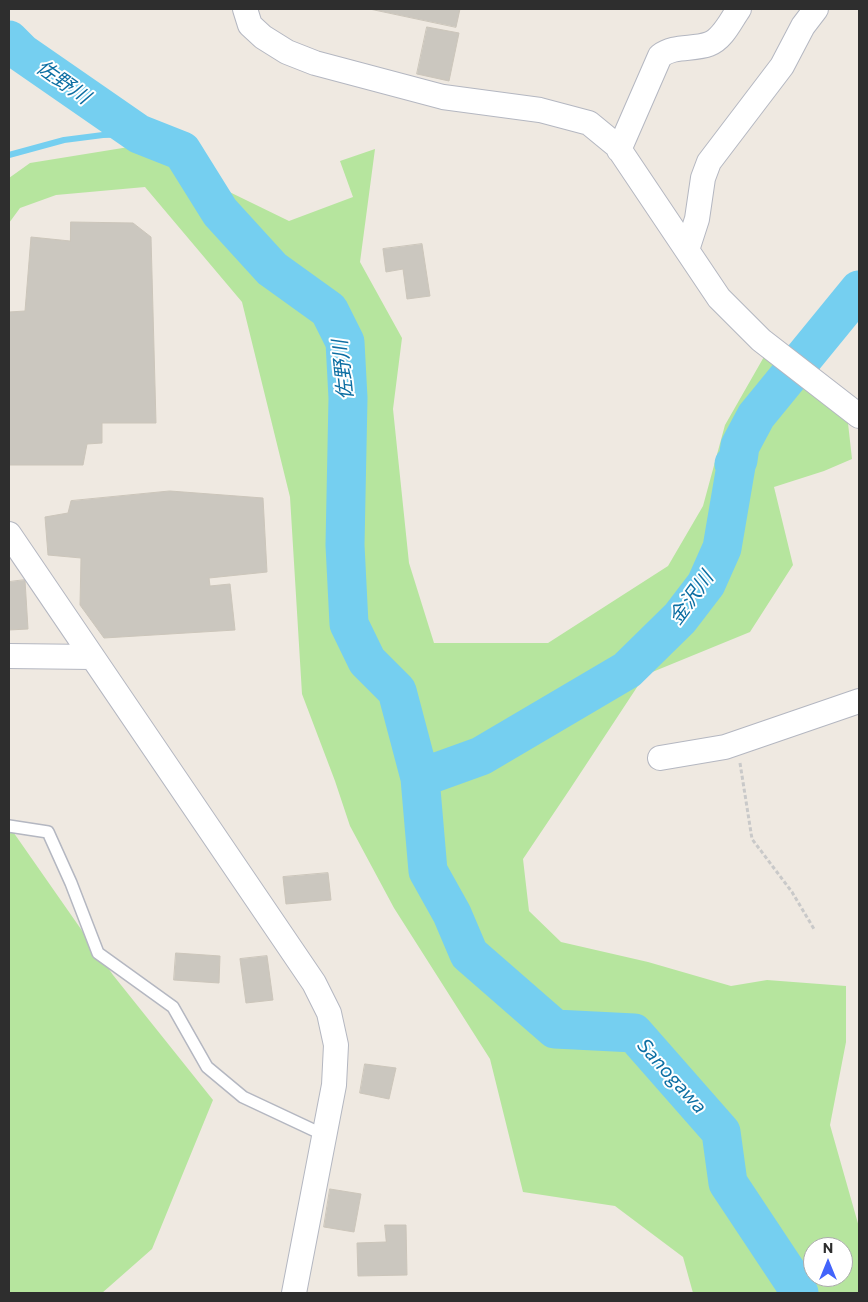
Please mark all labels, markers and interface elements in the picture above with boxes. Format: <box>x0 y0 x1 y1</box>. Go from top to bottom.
water label: 佐野川 <box>32 55 94 109</box>
water label: 佐野川 <box>328 339 358 401</box>
water label: 金沢川 <box>664 567 718 629</box>
water label: Sanogawa <box>632 1034 712 1118</box>
north arrow <box>803 1237 853 1287</box>
text: N <box>823 1239 833 1256</box>

